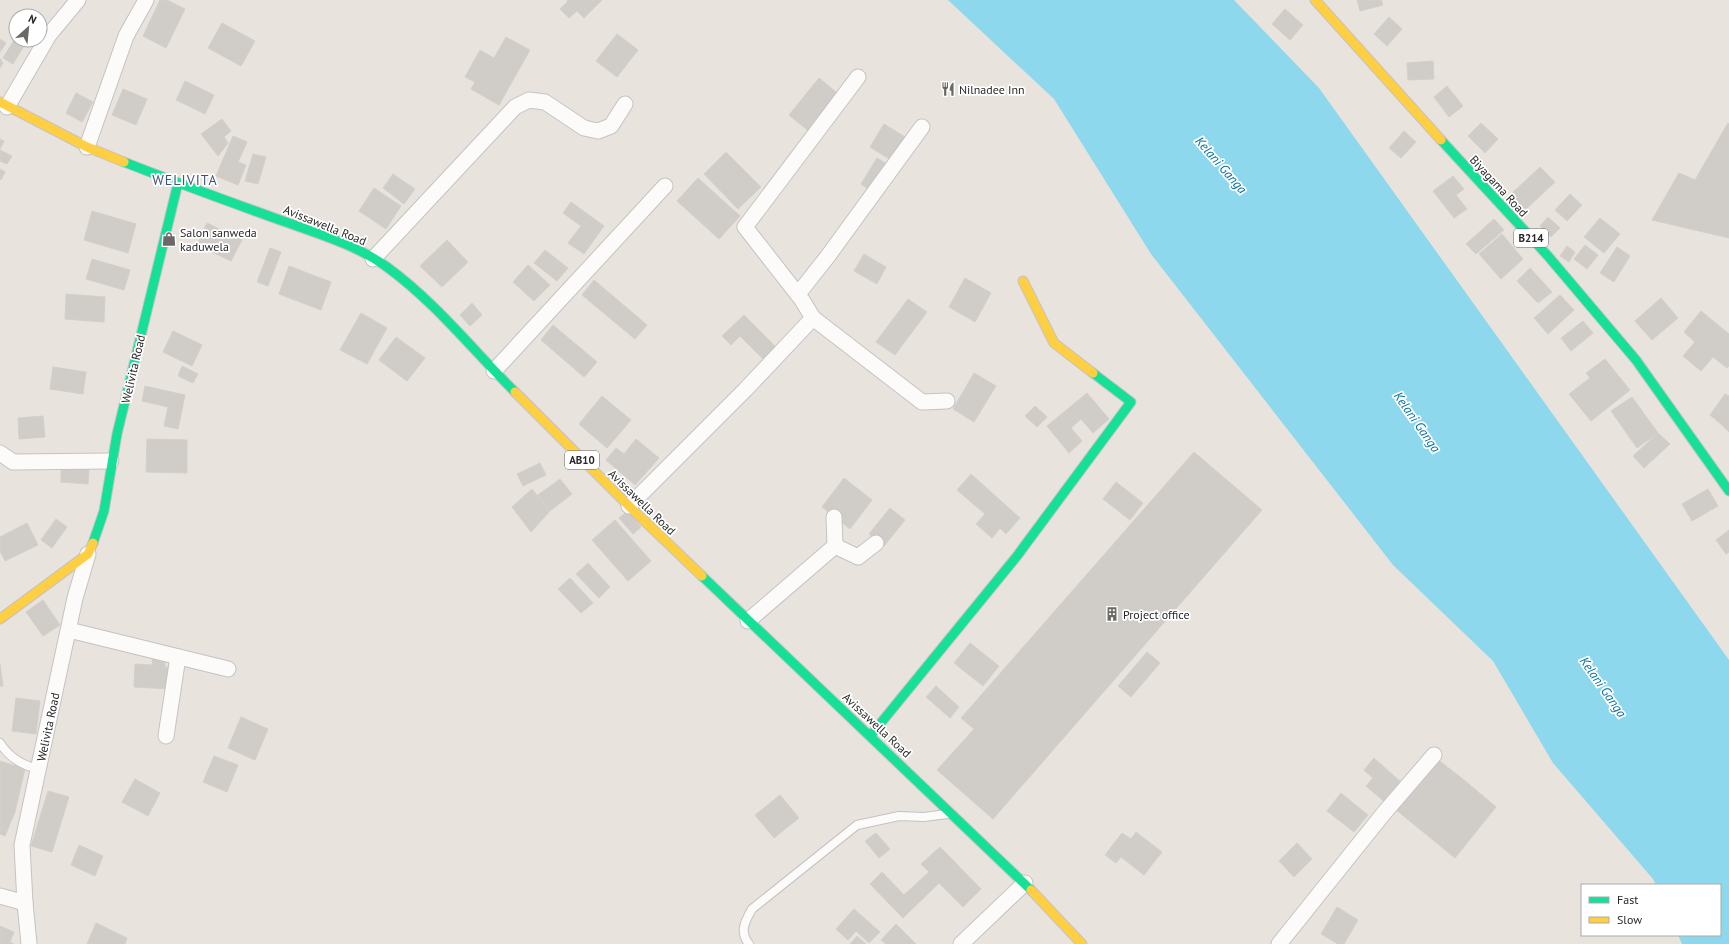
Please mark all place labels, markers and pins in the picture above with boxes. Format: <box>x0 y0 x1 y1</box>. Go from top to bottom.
restaurant icon: Nilnadee Inn <box>940 81 956 97</box>
place label: Nilnadee Inn <box>959 82 1025 97</box>
place label: Salon sanweda kaduwela <box>180 225 257 254</box>
shop icon: Salon sanweda kaduwela <box>161 231 177 247</box>
building icon: Project office <box>1104 606 1120 622</box>
place label: Project office <box>1123 607 1189 622</box>

